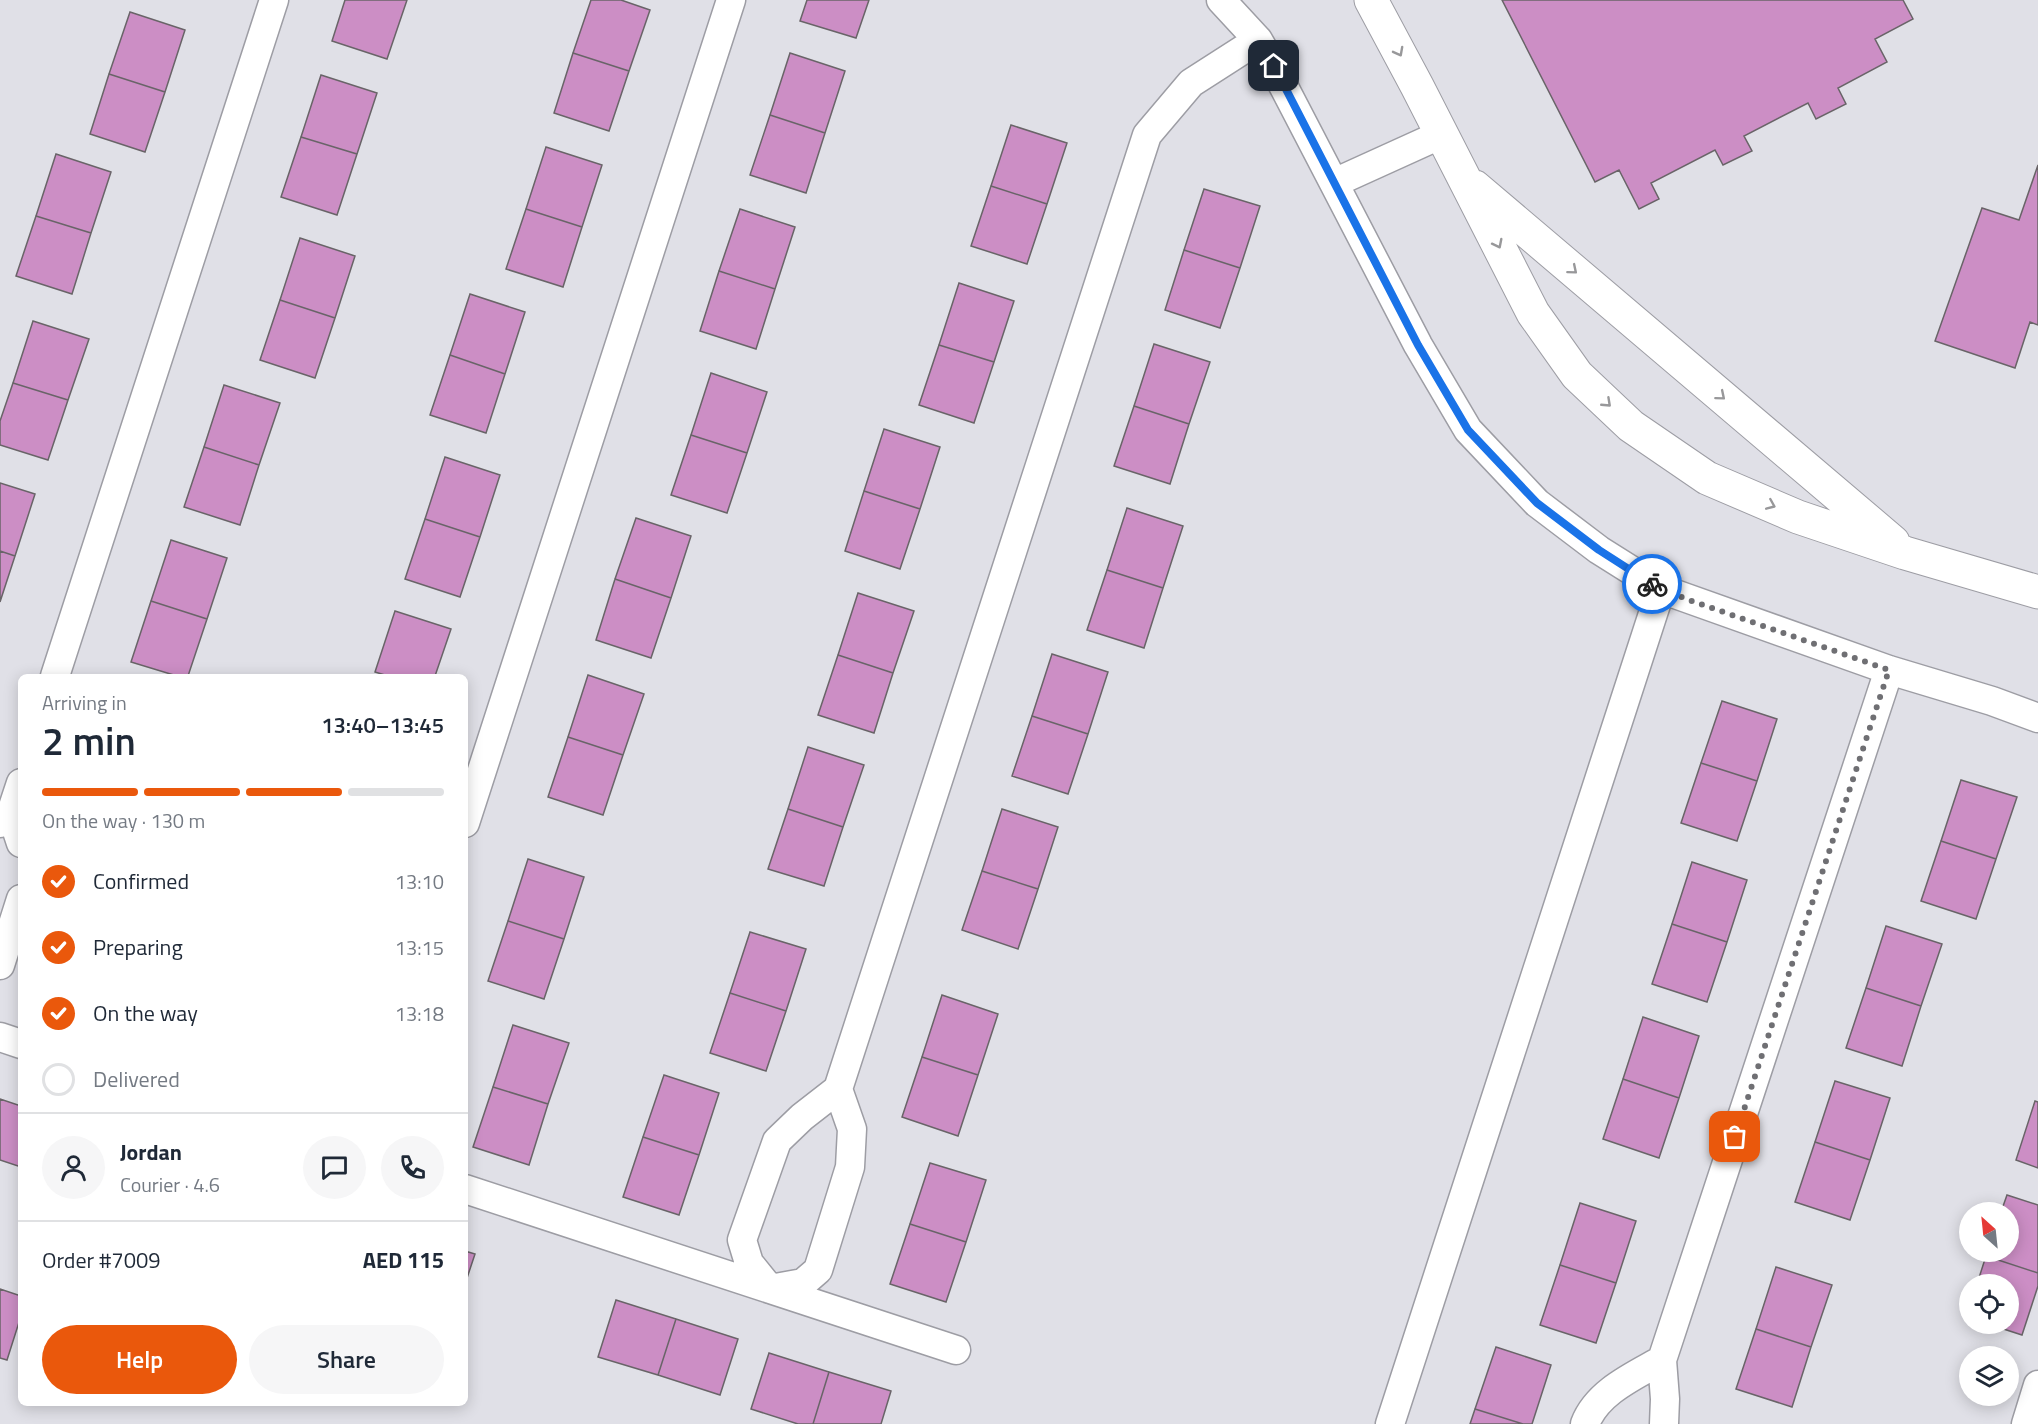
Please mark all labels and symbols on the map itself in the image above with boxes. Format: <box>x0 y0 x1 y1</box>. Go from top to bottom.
pin <box>1248 40 1299 91</box>
one-way arrow <box>1392 45 1403 56</box>
one-way arrow <box>1490 237 1502 248</box>
one-way arrow <box>1566 263 1577 274</box>
one-way arrow <box>1714 389 1725 400</box>
one-way arrow <box>1600 396 1611 407</box>
one-way arrow <box>1765 498 1776 510</box>
courier <box>1622 554 1682 614</box>
pin <box>1709 1111 1760 1162</box>
north arrow <box>1959 1202 2019 1262</box>

